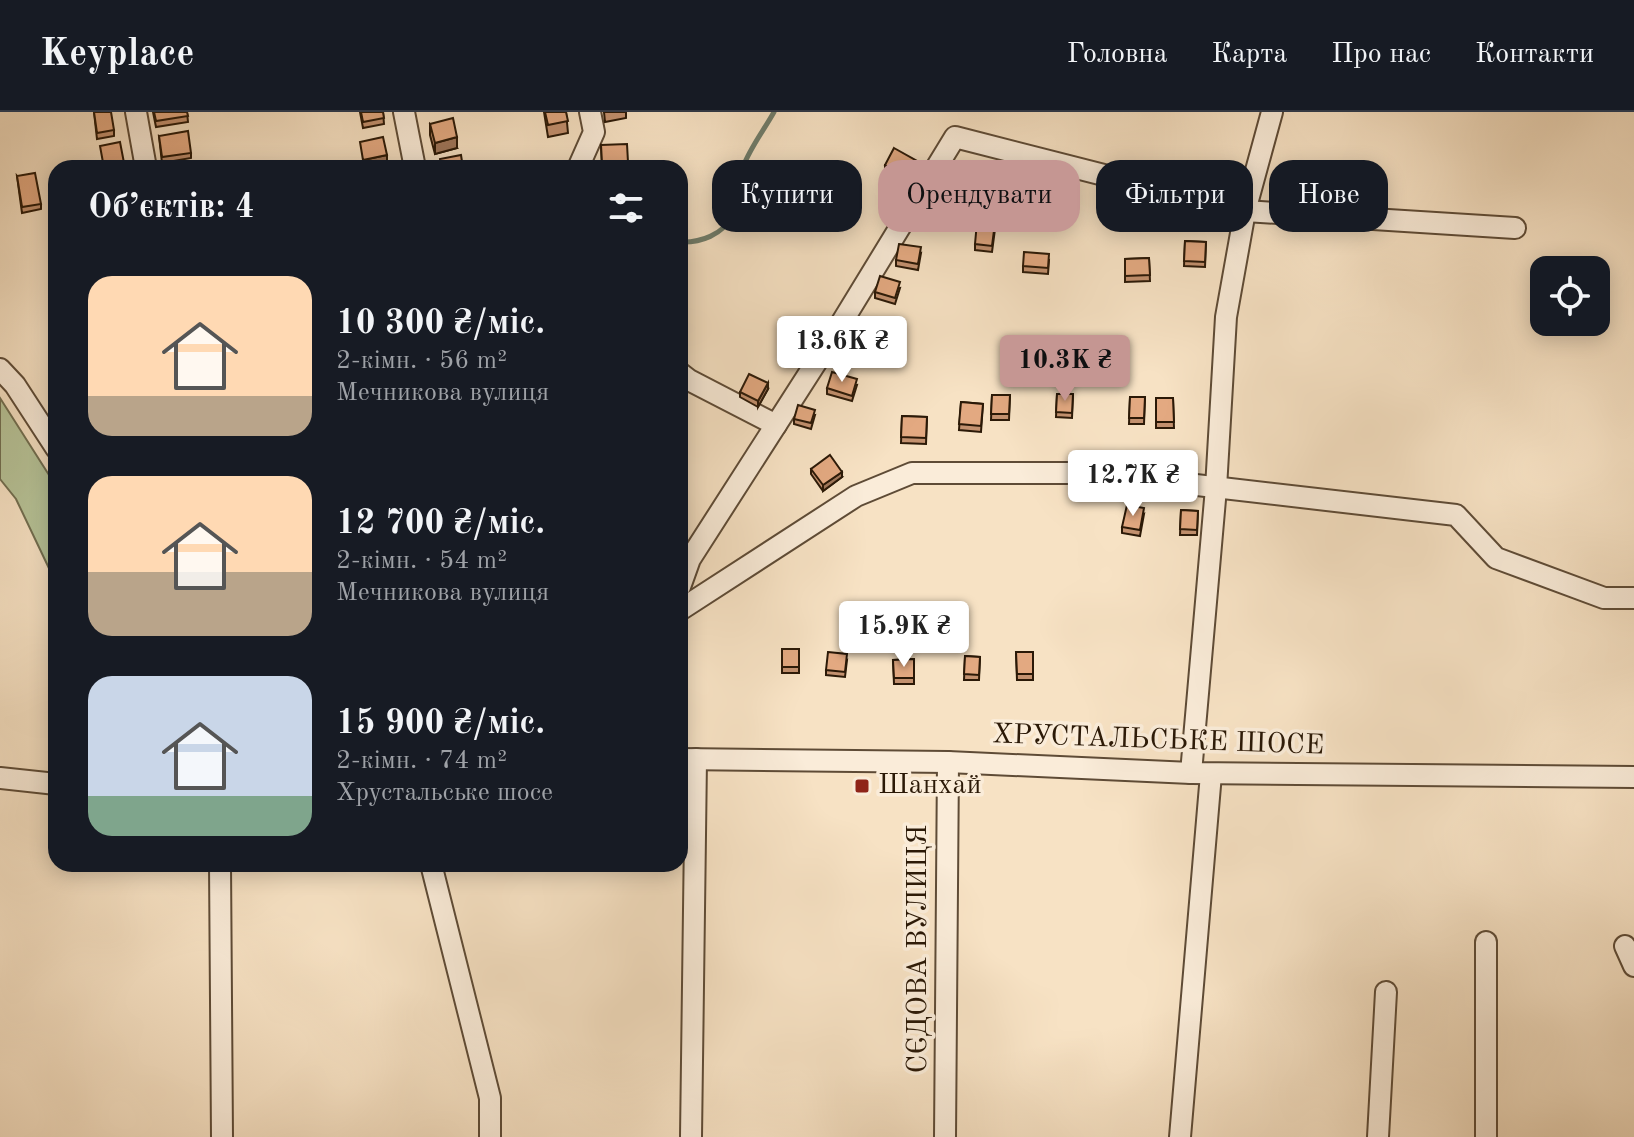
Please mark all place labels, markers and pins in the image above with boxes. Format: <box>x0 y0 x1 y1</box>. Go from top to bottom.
pin: 13.6K ₴ <box>768 316 916 384</box>
pin: 10.3K ₴ <box>991 335 1139 403</box>
pin: 12.7K ₴ <box>1059 450 1207 518</box>
pin: 15.9K ₴ <box>830 601 978 669</box>
place label: Шанхай <box>878 772 982 800</box>
marker: Шанхай <box>853 777 871 795</box>

